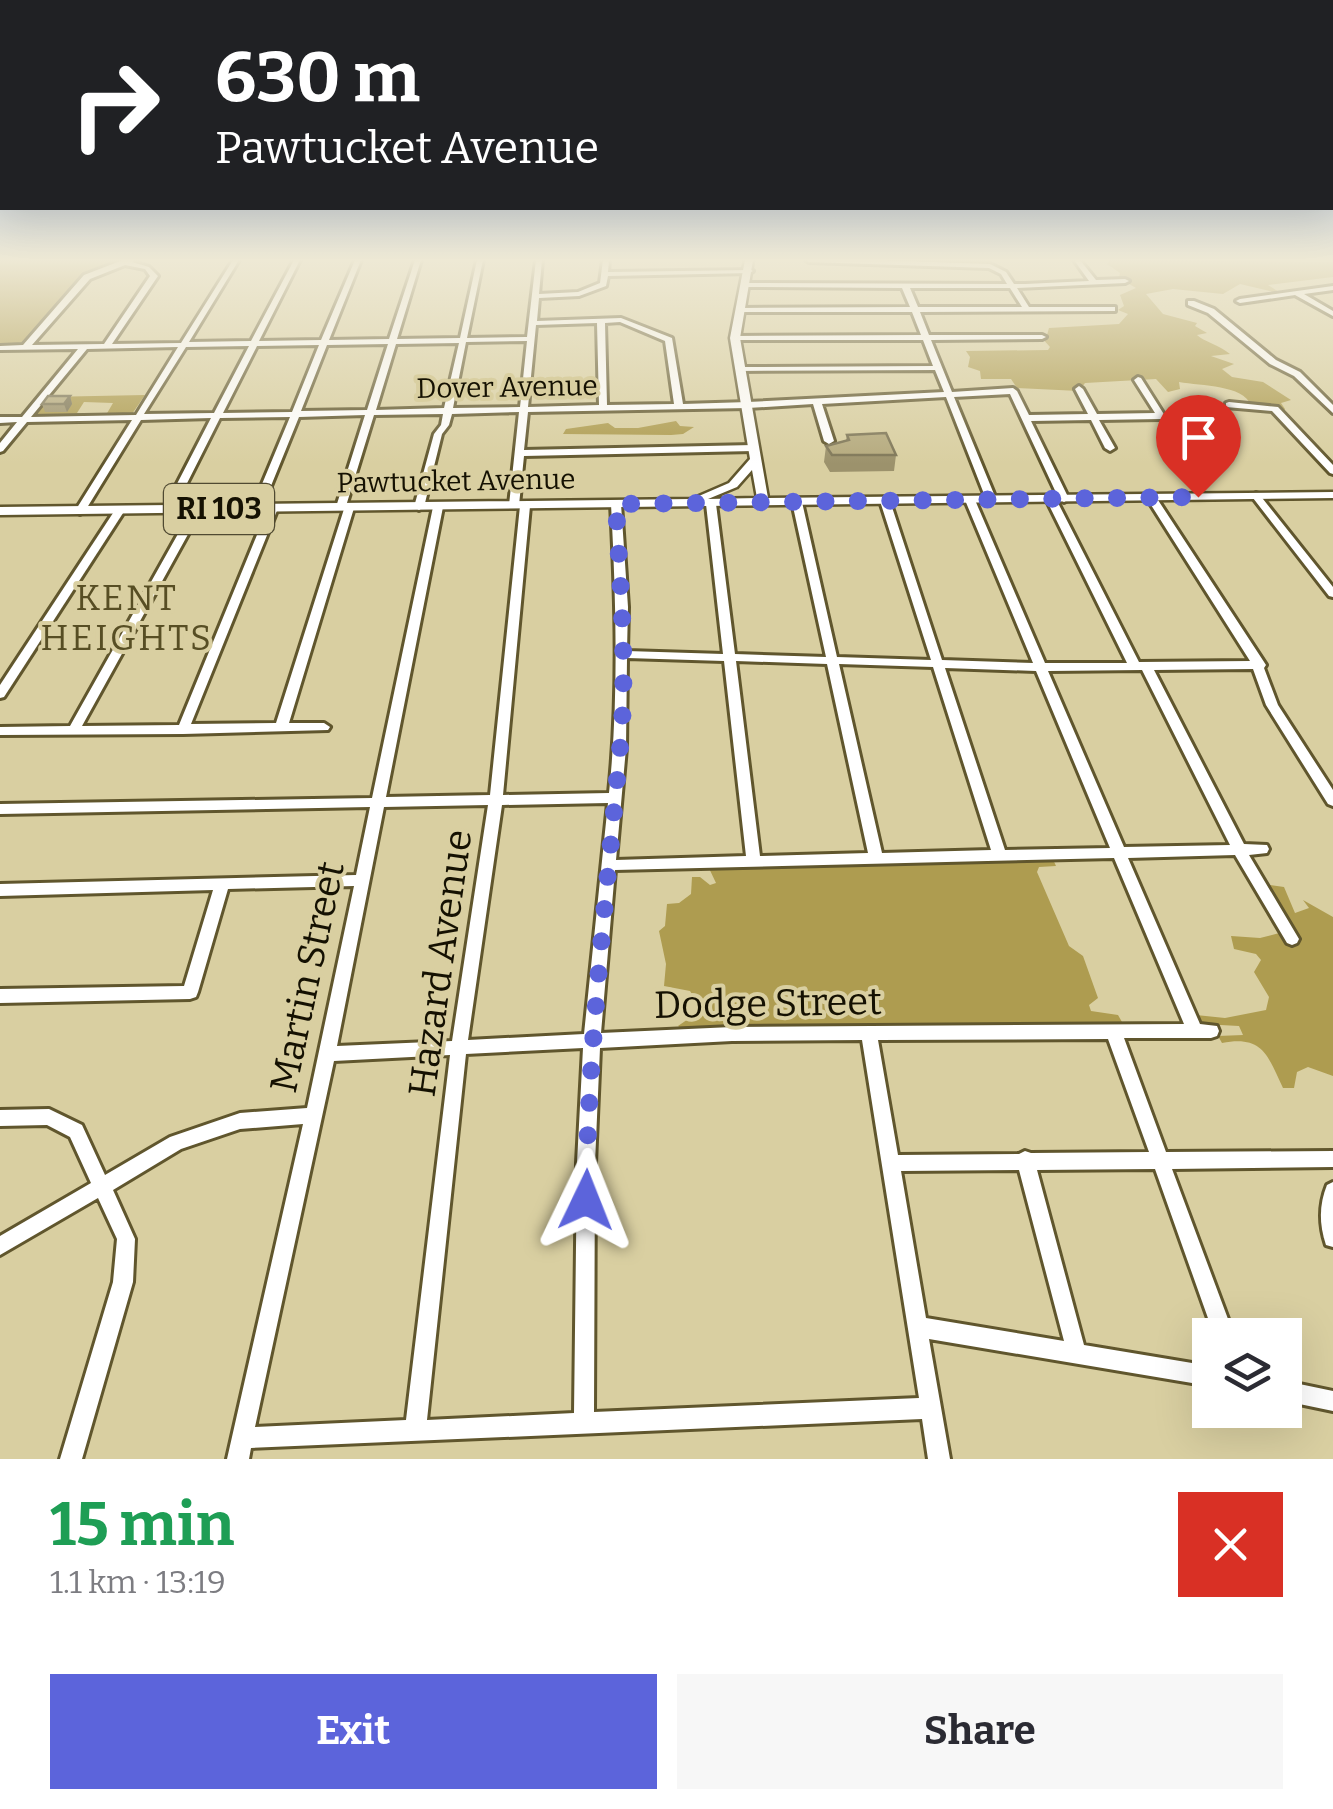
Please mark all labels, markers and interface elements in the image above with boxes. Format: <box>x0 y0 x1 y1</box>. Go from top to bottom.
text: 630 m <box>215 36 420 120</box>
icon: right <box>50 40 180 170</box>
text: Pawtucket Avenue <box>215 121 599 175</box>
street label: Dover Avenue <box>416 369 598 405</box>
pin <box>1156 395 1241 498</box>
icon: arrive <box>1171 410 1226 465</box>
street label: Pawtucket Avenue <box>336 462 576 500</box>
road number: RI 103 <box>164 484 274 534</box>
district label: KENT HEIGHTS <box>41 577 213 659</box>
street label: Hazard Avenue <box>398 827 482 1099</box>
street label: Martin Street <box>260 857 354 1097</box>
street label: Dodge Street <box>654 978 883 1028</box>
position arrow <box>534 1148 638 1252</box>
map controls <box>1192 1318 1302 1428</box>
button: layers <box>1192 1318 1302 1428</box>
text: 15 min <box>50 1489 235 1561</box>
button: close <box>1178 1492 1283 1597</box>
text: 1.1 km · 13:19 <box>50 1563 226 1601</box>
button: Exit <box>50 1674 657 1789</box>
button: Share <box>677 1674 1283 1789</box>

